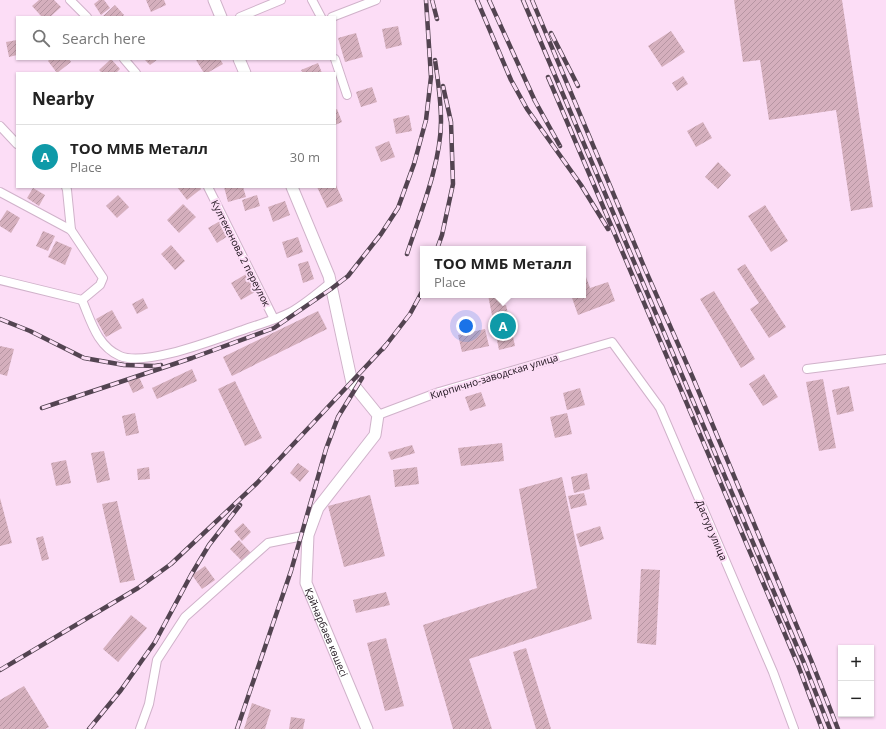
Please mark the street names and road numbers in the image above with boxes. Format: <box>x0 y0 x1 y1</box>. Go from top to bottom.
street label: Култекенова 2 переулок <box>208 197 274 309</box>
street label: Кирпично-заводская улица <box>428 350 560 402</box>
street label: Дастур улица <box>693 498 731 562</box>
street label: Қайнарбаев көшесі <box>302 586 351 679</box>

